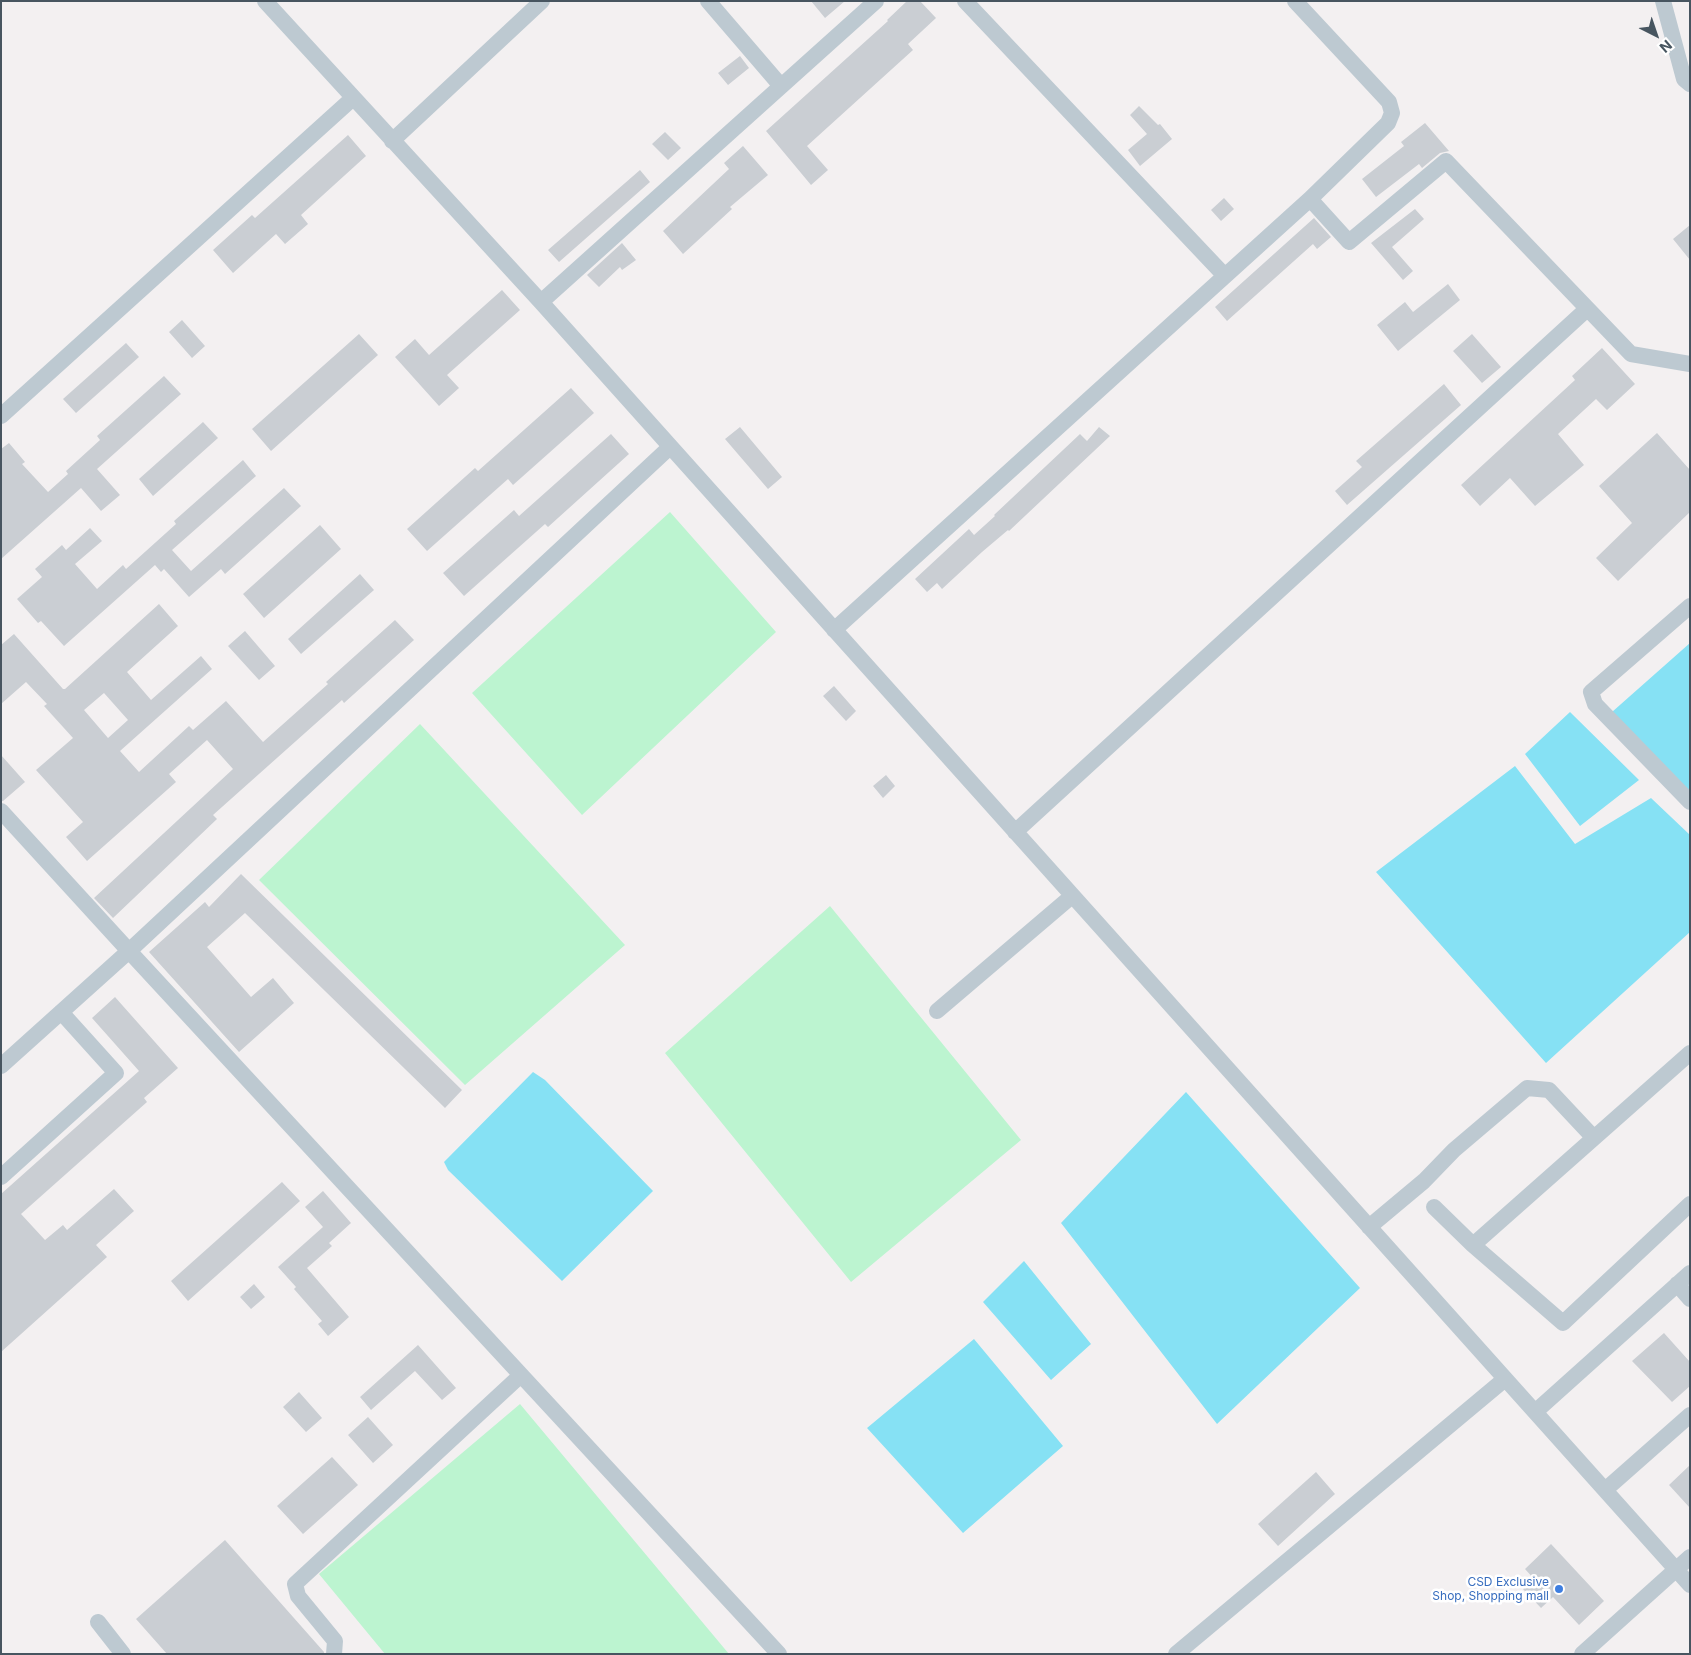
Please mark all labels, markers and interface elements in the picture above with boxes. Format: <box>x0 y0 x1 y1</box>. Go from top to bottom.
north arrow <box>1631 10 1681 60</box>
text: N <box>1657 37 1676 57</box>
place label: CSD Exclusive Shop, Shopping mall <box>1432 1575 1549 1603</box>
marker: CSD Exclusive Shop, Shopping mall <box>1553 1583 1565 1595</box>

